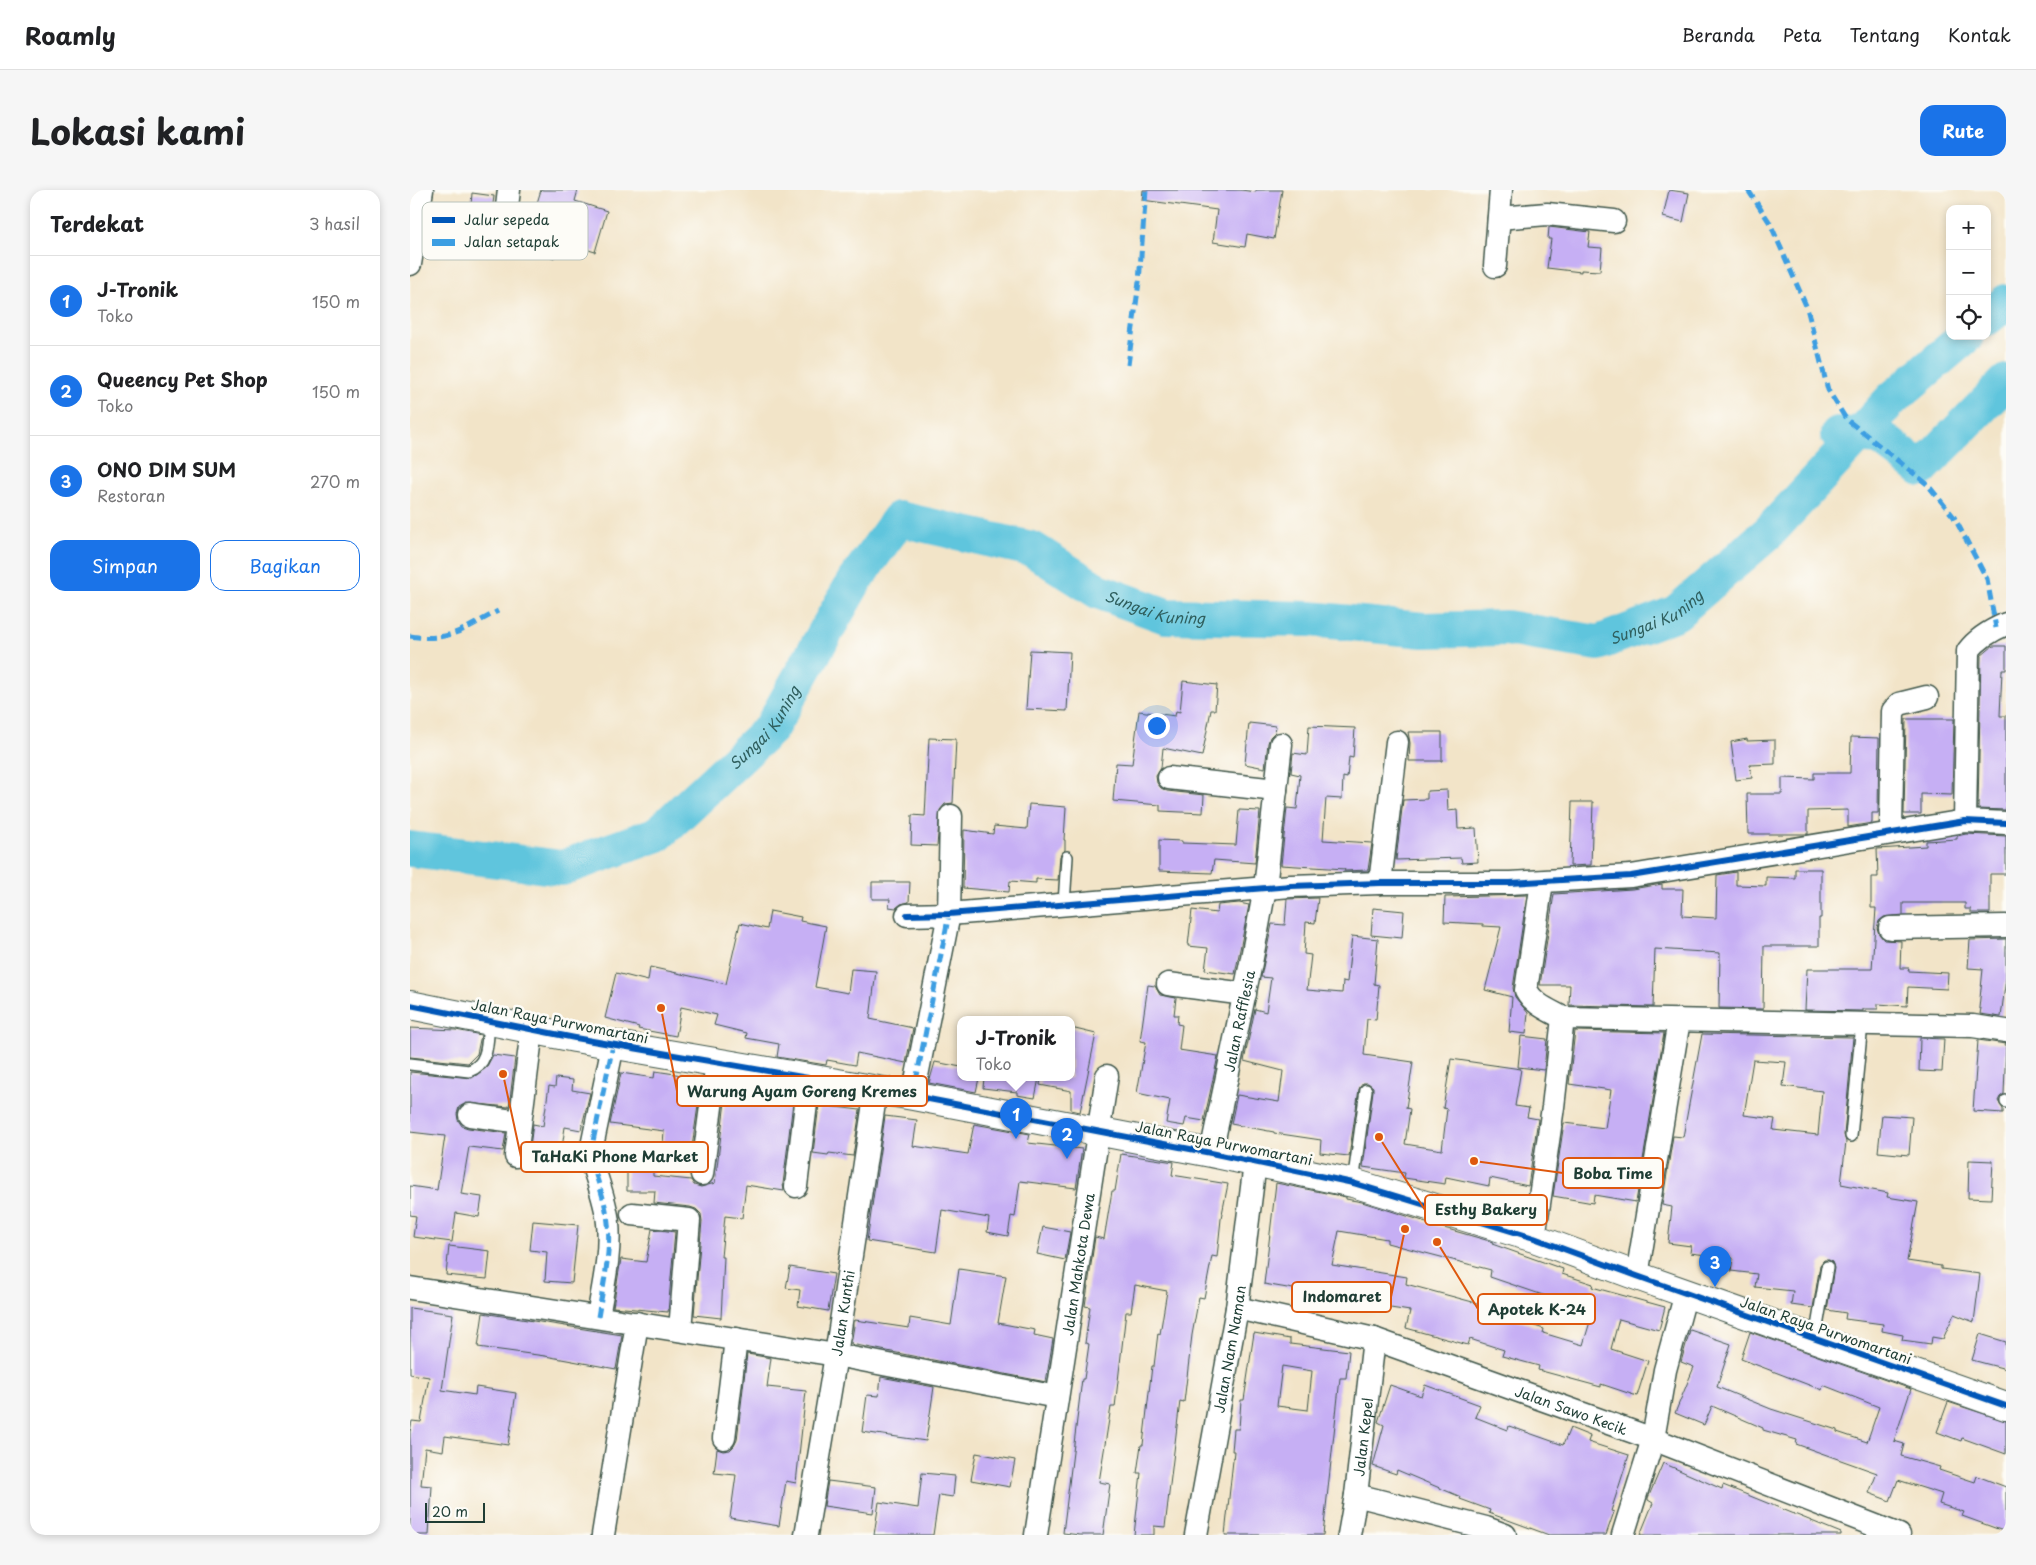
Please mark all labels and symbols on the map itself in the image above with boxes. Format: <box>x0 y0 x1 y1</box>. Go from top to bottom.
legend <box>422 202 588 260</box>
text: Jalur sepeda <box>464 209 550 230</box>
text: Jalan setapak <box>464 231 560 252</box>
water label: Sungai Kuning <box>1102 583 1206 628</box>
water label: Sungai Kuning <box>1606 583 1708 649</box>
water label: Sungai Kuning <box>723 680 805 774</box>
your location <box>1144 713 1170 739</box>
street label: Jalan Rafflesia <box>1218 968 1260 1074</box>
street label: Jalan Raya Purwomartani <box>470 994 650 1048</box>
callout: Warung Ayam Goreng Kremes <box>677 1076 927 1106</box>
text: Warung Ayam Goreng Kremes <box>687 1079 917 1102</box>
pin: 1 <box>1000 1098 1032 1139</box>
street label: Jalan Raya Purwomartani <box>1134 1116 1314 1170</box>
pin: 2 <box>1051 1118 1083 1159</box>
callout: TaHaKi Phone Market <box>521 1142 708 1172</box>
text: TaHaKi Phone Market <box>532 1144 698 1167</box>
callout: Boba Time <box>1563 1158 1663 1188</box>
text: Boba Time <box>1573 1161 1653 1184</box>
street label: Jalan Mahkota Dewa <box>1057 1191 1099 1337</box>
callout: Esthy Bakery <box>1425 1195 1547 1225</box>
text: Esthy Bakery <box>1435 1197 1537 1220</box>
pin: 3 <box>1699 1246 1731 1287</box>
street label: Jalan Kunthi <box>826 1268 859 1357</box>
callout: Indomaret <box>1292 1282 1391 1312</box>
street label: Jalan Nam Naman <box>1208 1284 1250 1415</box>
text: Indomaret <box>1302 1284 1382 1307</box>
street label: Jalan Raya Purwomartani <box>1737 1291 1915 1369</box>
callout: Apotek K-24 <box>1478 1294 1595 1324</box>
text: Apotek K-24 <box>1488 1297 1586 1320</box>
street label: Jalan Sawo Kecik <box>1512 1380 1631 1440</box>
street label: Jalan Kepel <box>1348 1397 1378 1477</box>
scale bar <box>425 1500 485 1523</box>

